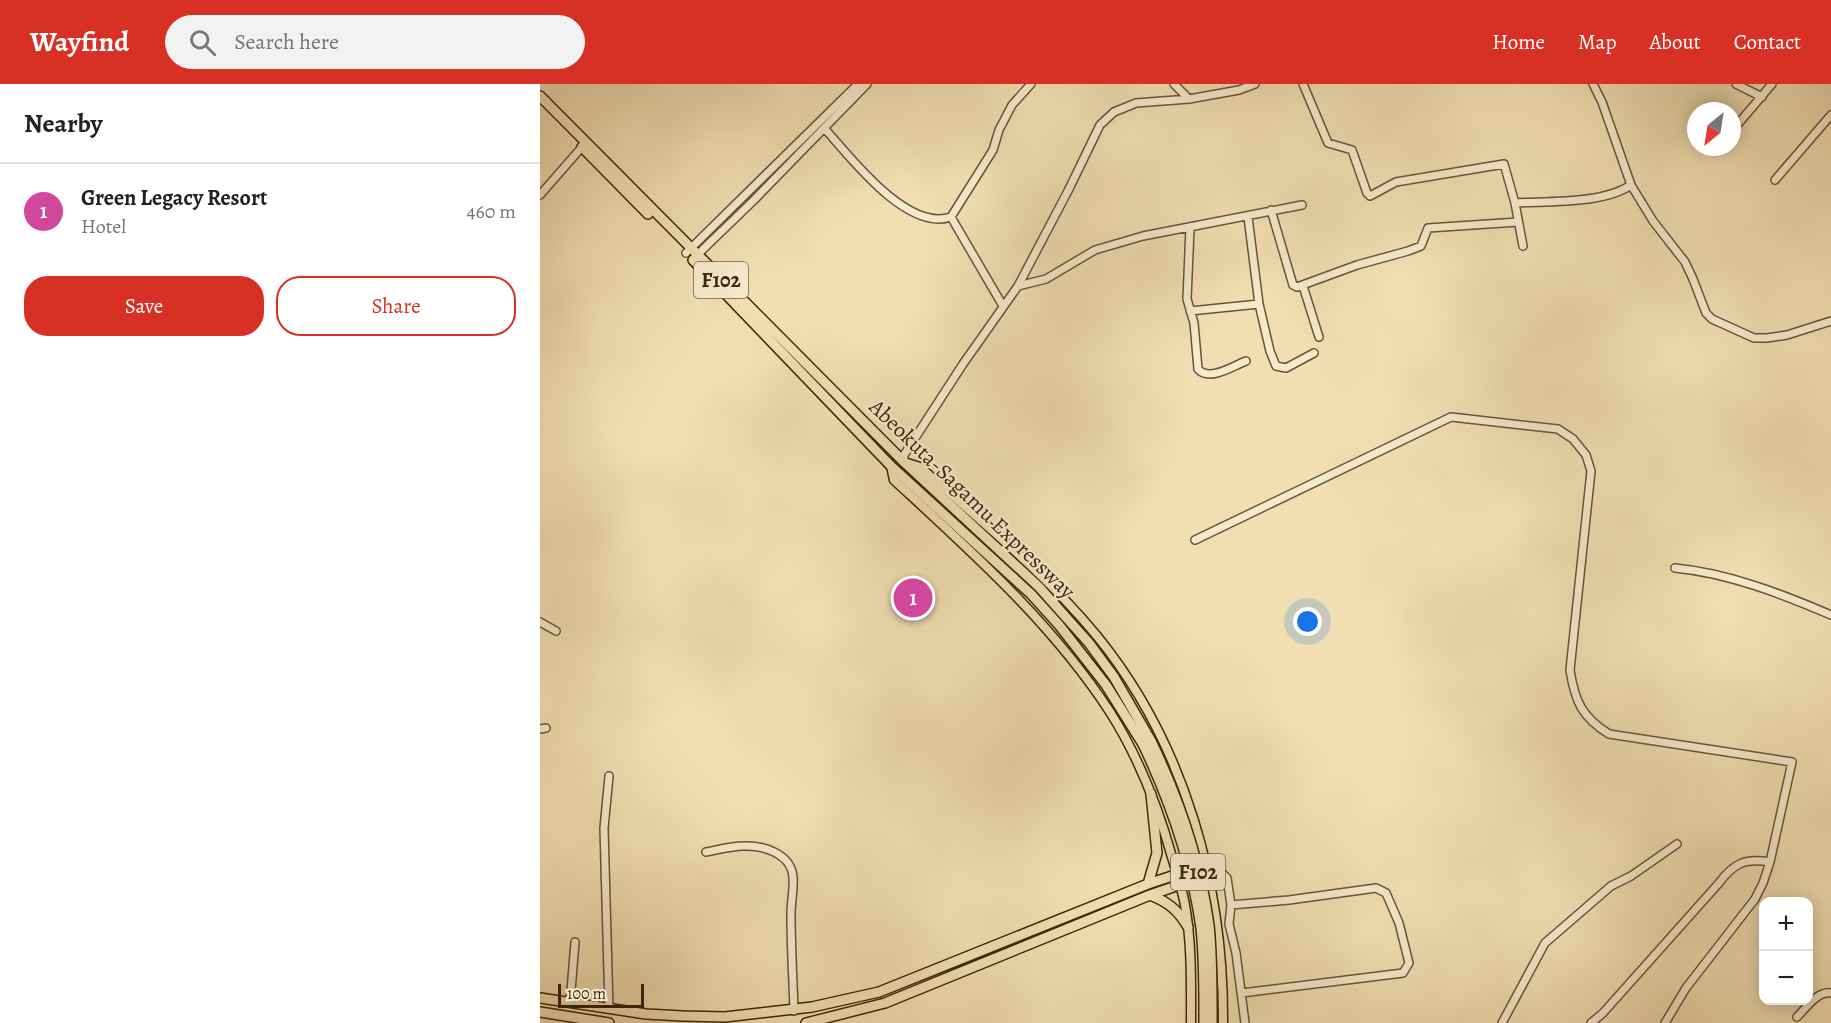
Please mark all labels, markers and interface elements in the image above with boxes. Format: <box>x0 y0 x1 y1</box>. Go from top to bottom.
search box <box>165 15 585 69</box>
text: Wayfind <box>30 23 129 61</box>
icon: search <box>186 26 219 59</box>
text: Search here <box>234 27 339 57</box>
text: Home <box>1492 28 1545 56</box>
text: Map <box>1578 28 1616 56</box>
text: About <box>1649 28 1701 56</box>
text: Contact <box>1734 28 1801 56</box>
north arrow <box>1687 102 1741 156</box>
text: Nearby <box>24 106 103 141</box>
text: Green Legacy Resort <box>81 183 267 213</box>
text: 1 <box>40 198 47 225</box>
text: 460 m <box>466 198 516 225</box>
text: Hotel <box>81 213 126 240</box>
road number: F102 <box>694 262 748 298</box>
button: Save <box>24 276 264 336</box>
button: Share <box>276 276 516 336</box>
street label: Abeokuta-Sagamu Expressway <box>862 392 1082 606</box>
pin: 1 <box>894 576 932 620</box>
your location <box>1293 607 1322 636</box>
road number: F102 <box>1171 854 1225 890</box>
map controls <box>1759 897 1813 1005</box>
button: + <box>1759 897 1813 951</box>
button: − <box>1759 951 1813 1005</box>
scale bar <box>558 981 644 1008</box>
text: 100 m <box>567 983 606 1005</box>

